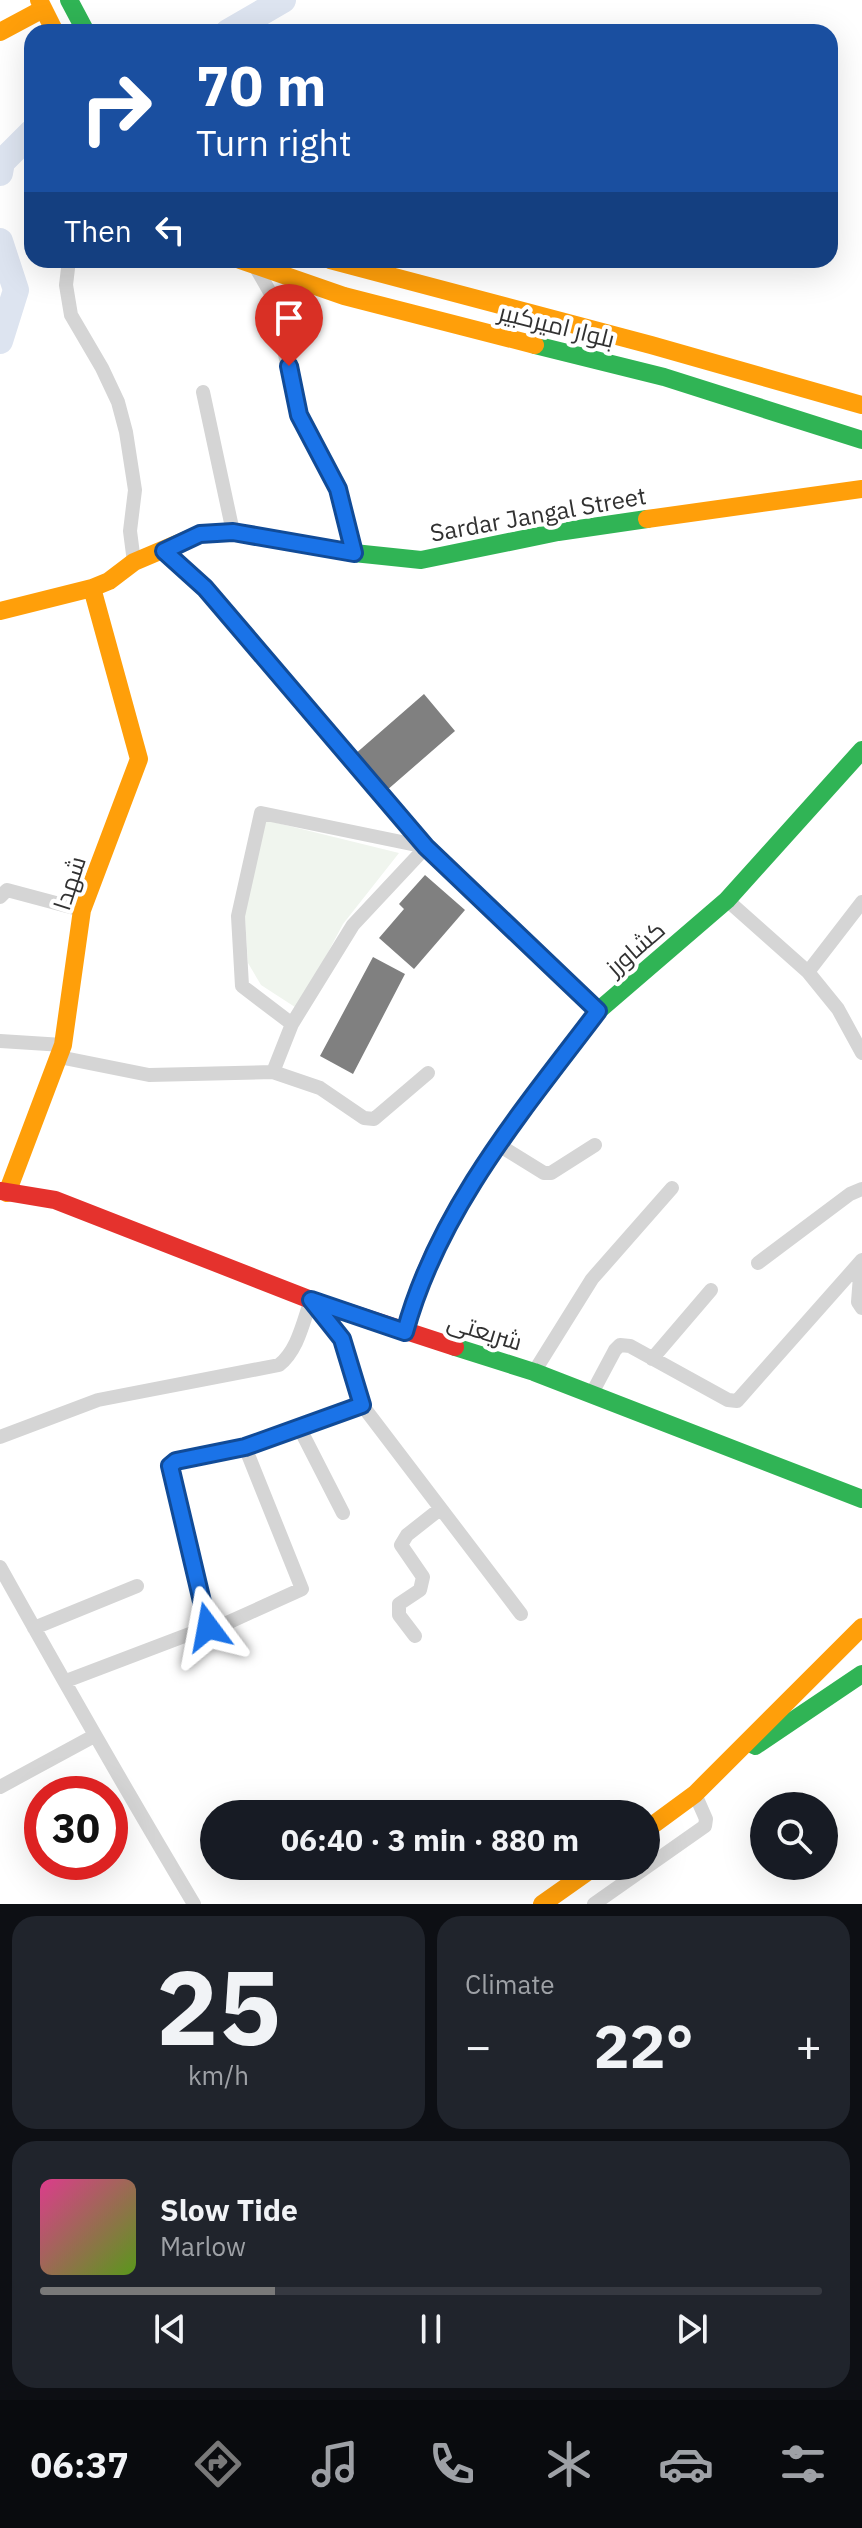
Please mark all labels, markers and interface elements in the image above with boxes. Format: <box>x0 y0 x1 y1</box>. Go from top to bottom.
text: 70 m <box>196 49 326 121</box>
icon: right <box>64 56 168 160</box>
text: Turn right <box>196 119 352 166</box>
icon: left <box>148 208 192 252</box>
text: Then <box>64 211 132 250</box>
pin <box>255 284 323 366</box>
street label: بلوار امیرکبیر <box>494 295 618 355</box>
icon: arrive <box>267 296 311 340</box>
street label: Sardar Jangal Street <box>428 479 648 549</box>
street label: شهدا <box>45 852 93 914</box>
street label: کشاورز <box>597 913 671 984</box>
street label: شریعتی <box>444 1305 526 1357</box>
position arrow <box>166 1585 250 1669</box>
speed limit sign: 30 <box>24 1776 128 1880</box>
map controls <box>750 1792 838 1880</box>
button: search <box>750 1792 838 1880</box>
text: 06:40 · 3 min · 880 m <box>281 1820 579 1859</box>
text: 25 <box>156 1938 281 2074</box>
text: Climate <box>465 1967 555 2001</box>
text: 22° <box>593 2006 694 2085</box>
text: − <box>465 2017 491 2074</box>
text: + <box>796 2017 822 2074</box>
text: km/h <box>188 2058 249 2092</box>
text: Slow Tide <box>160 2190 298 2229</box>
text: Marlow <box>160 2229 246 2263</box>
icon: previous <box>148 2307 192 2351</box>
icon: pause <box>409 2307 453 2351</box>
icon: next <box>670 2307 714 2351</box>
icon: directions <box>190 2436 246 2492</box>
icon: music <box>307 2436 363 2492</box>
icon: phone <box>424 2436 480 2492</box>
icon: climate <box>541 2436 597 2492</box>
icon: car <box>658 2436 714 2492</box>
icon: filters <box>775 2436 831 2492</box>
text: 06:37 <box>31 2441 129 2488</box>

